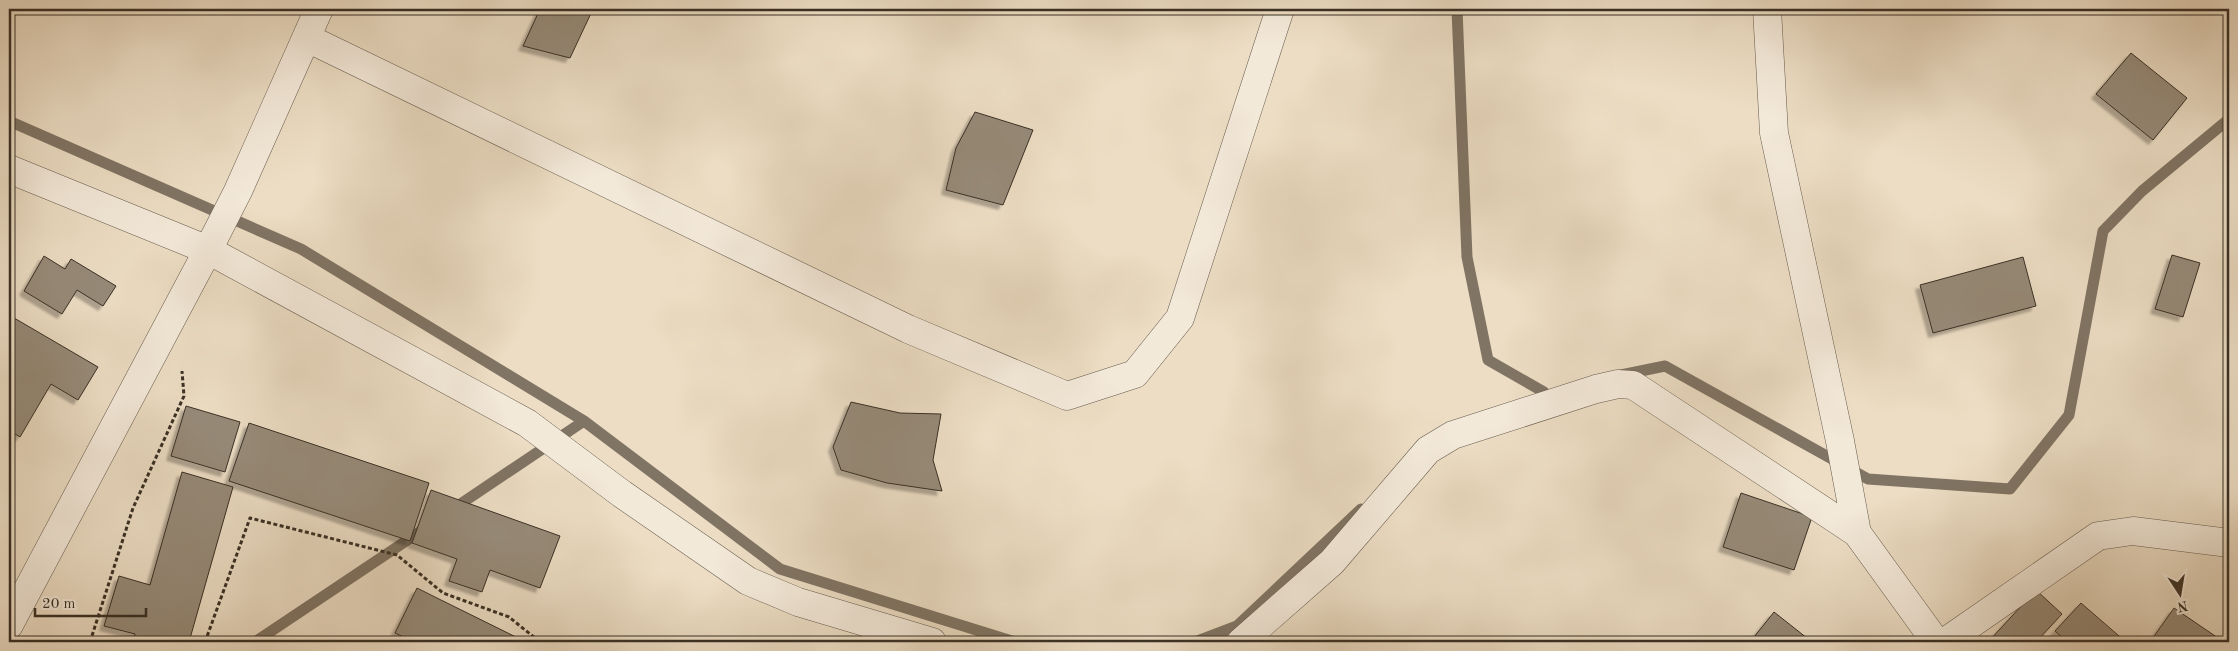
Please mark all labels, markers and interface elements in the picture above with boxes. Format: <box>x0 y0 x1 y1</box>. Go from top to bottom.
north arrow <box>2156 568 2206 618</box>
scale bar <box>35 586 146 618</box>
text: 20 m <box>42 597 76 612</box>
text: N <box>2176 598 2189 614</box>

